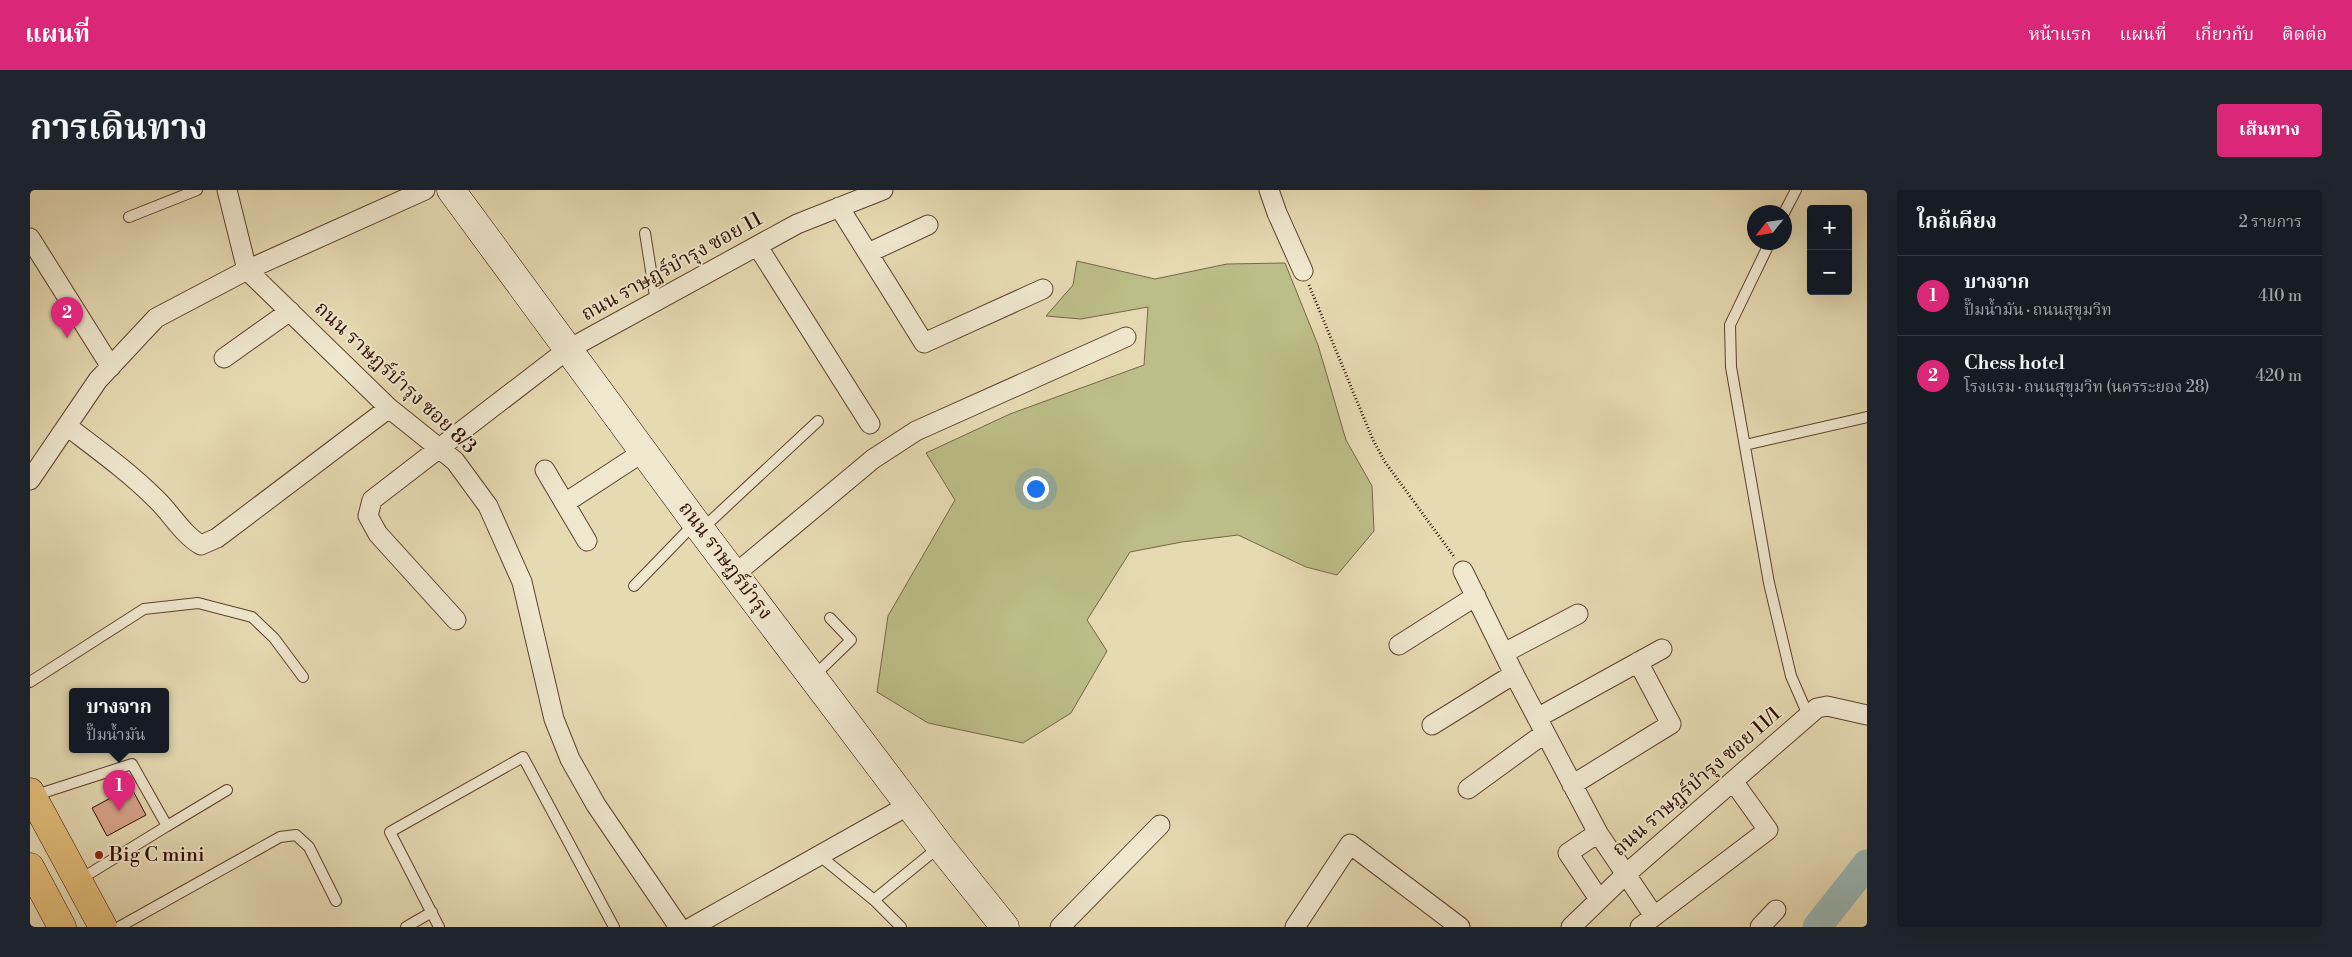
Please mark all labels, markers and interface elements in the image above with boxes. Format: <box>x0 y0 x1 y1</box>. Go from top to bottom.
text: แผนที่ <box>25 20 90 50</box>
text: หน้าแรก <box>2028 23 2091 46</box>
text: แผนที่ <box>2119 23 2167 46</box>
text: เกี่ยวกับ <box>2195 23 2254 46</box>
text: ติดต่อ <box>2282 23 2327 46</box>
button: เส้นทาง <box>2217 104 2322 157</box>
text: การเดินทาง <box>30 107 208 150</box>
north arrow <box>1747 205 1792 250</box>
map controls <box>1807 205 1852 295</box>
button: + <box>1807 205 1852 250</box>
street label: ถนน ราษฎร์บำรุง ซอย 11 <box>577 207 767 327</box>
text: ใกล้เคียง <box>1917 209 1997 235</box>
text: 2 รายการ <box>2239 212 2302 232</box>
button: − <box>1807 250 1852 295</box>
text: บางจาก <box>1964 270 2030 294</box>
text: 1 <box>1929 286 1937 306</box>
text: 410 m <box>2258 286 2302 306</box>
street label: ถนน ราษฎร์บำรุง ซอย 8/3 <box>309 296 481 460</box>
pin: 2 <box>51 297 83 338</box>
text: ปั๊มน้ำมัน · ถนนสุขุมวิท <box>1964 300 2112 320</box>
text: Chess hotel <box>1964 351 2065 375</box>
text: 2 <box>1928 366 1938 386</box>
text: 420 m <box>2255 366 2302 386</box>
text: โรงแรม · ถนนสุขุมวิท (นครระยอง 28) <box>1964 377 2210 397</box>
your location <box>1023 476 1049 502</box>
street label: ถนน ราษฎร์บำรุง <box>672 497 778 625</box>
popup <box>69 688 169 753</box>
text: บางจาก <box>86 695 152 719</box>
street label: ถนน ราษฎร์บำรุง ซอย 11/1 <box>1607 702 1787 862</box>
text: ปั๊มน้ำมัน <box>86 725 146 745</box>
pin: 1 <box>103 770 135 811</box>
place label: Big C mini <box>108 843 205 868</box>
marker: Big C mini <box>93 849 105 861</box>

